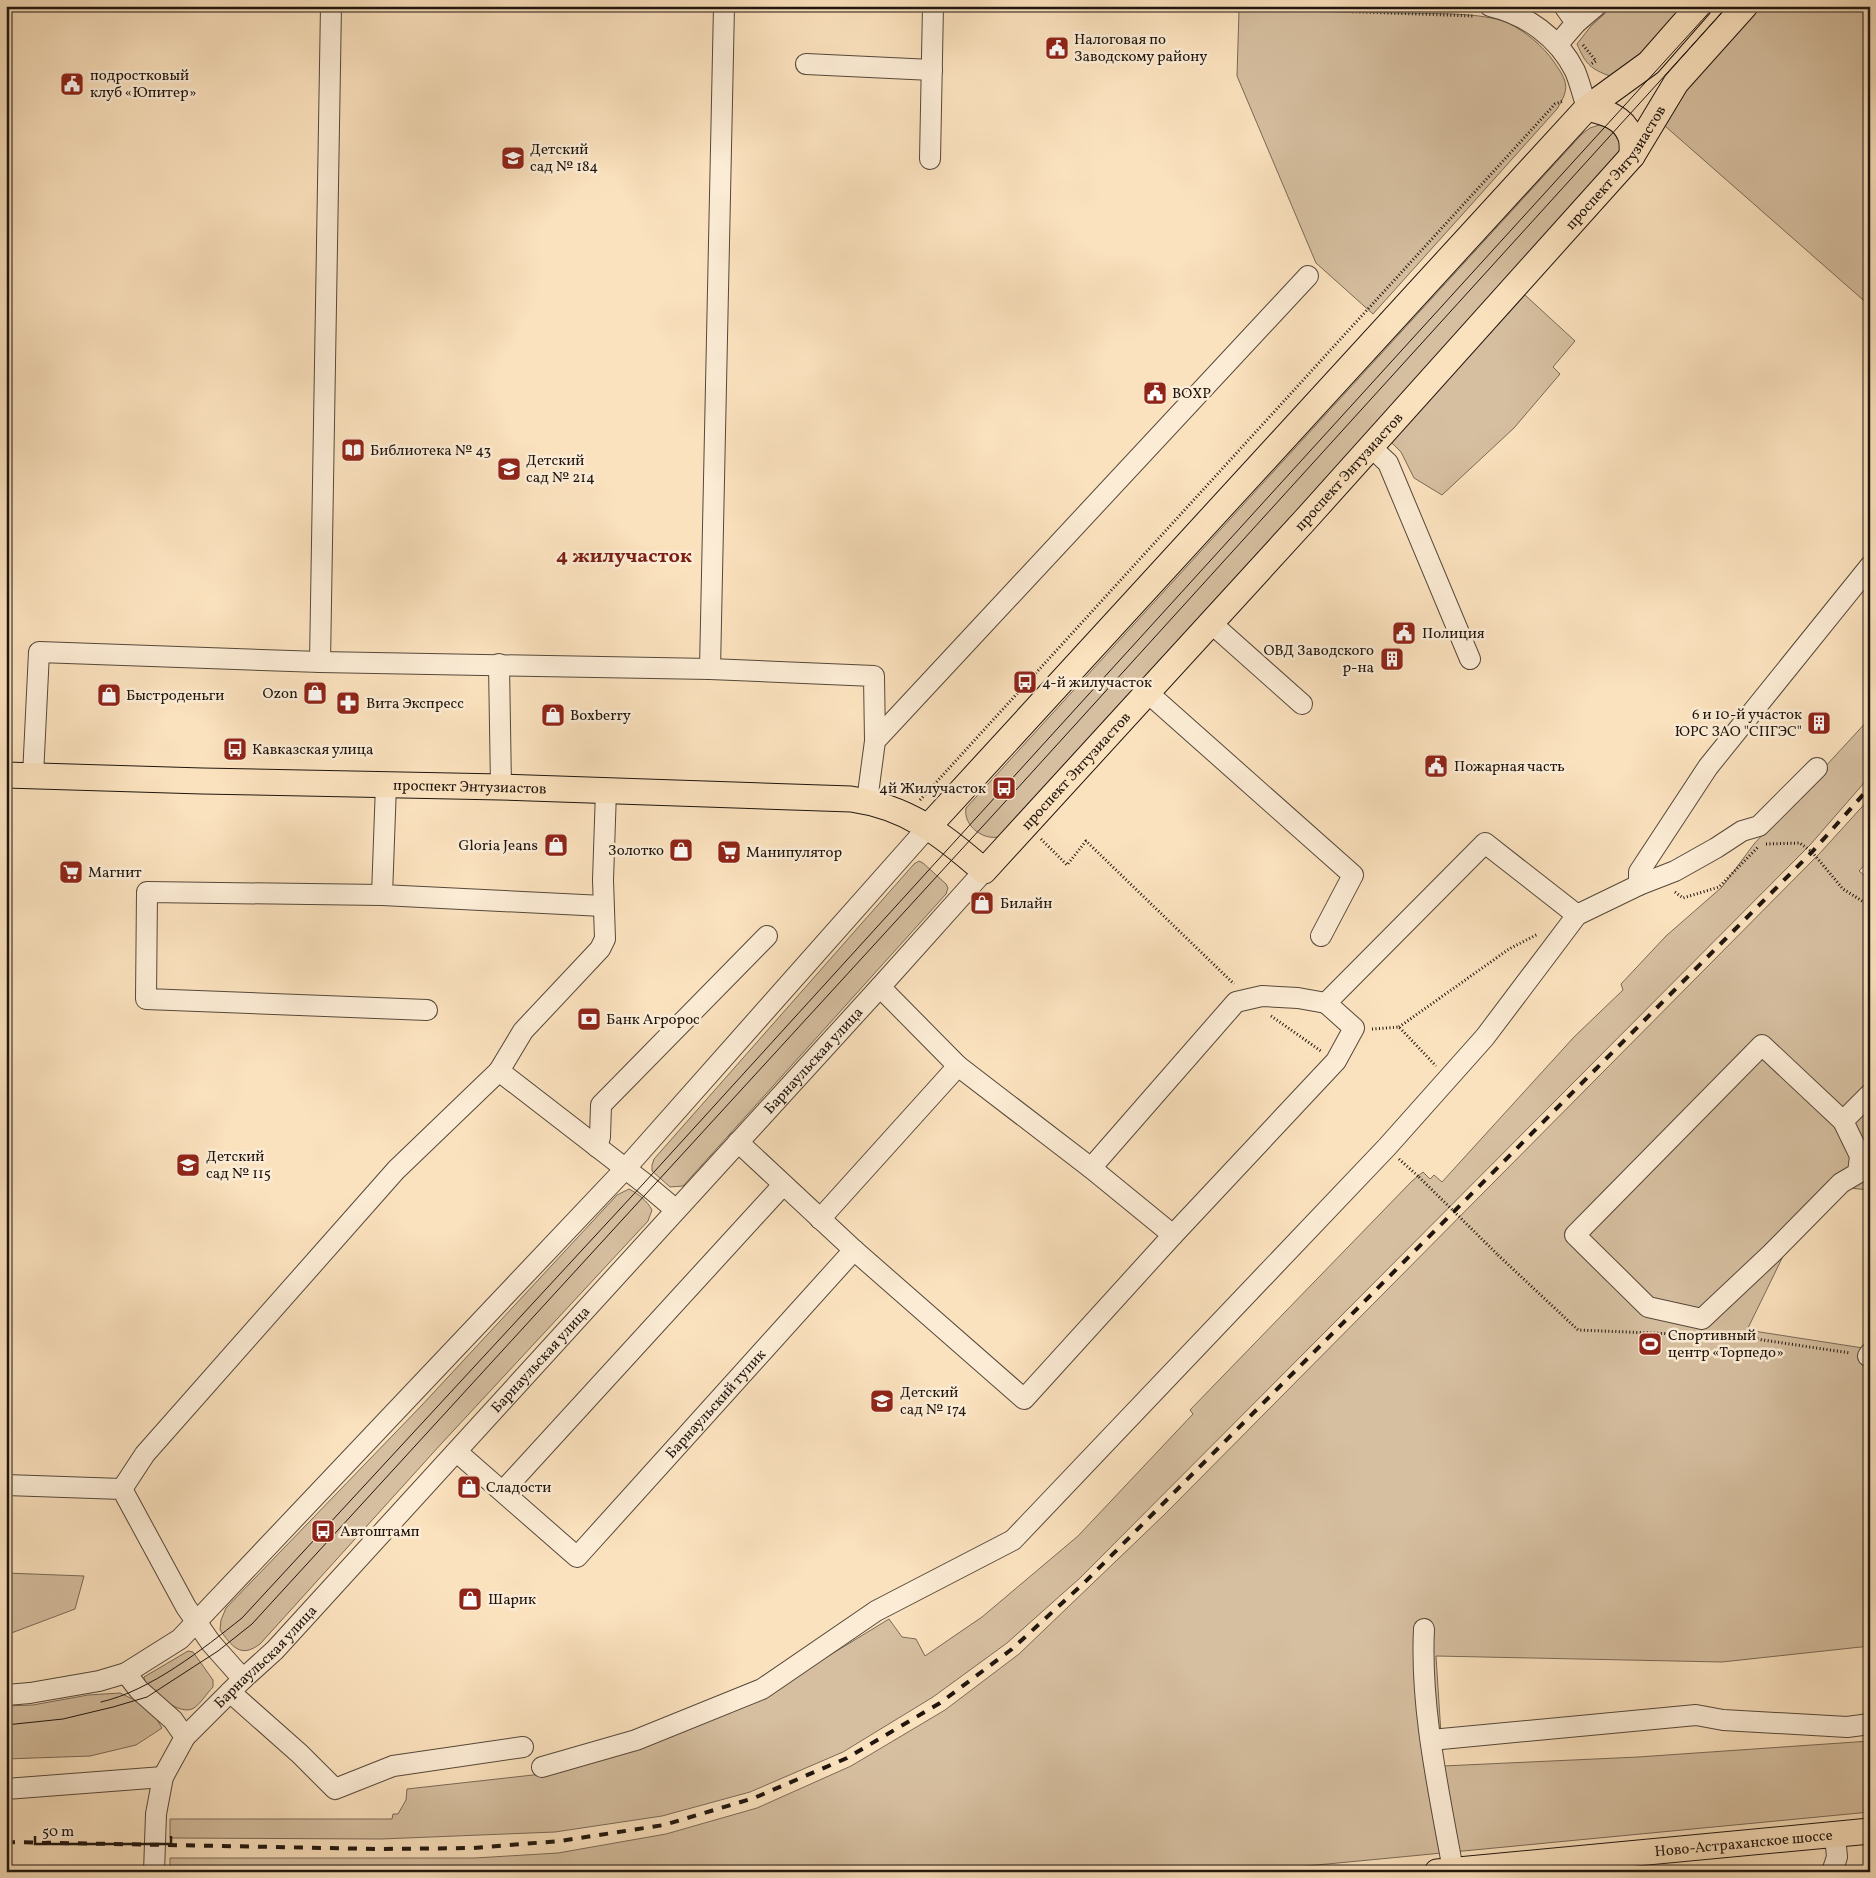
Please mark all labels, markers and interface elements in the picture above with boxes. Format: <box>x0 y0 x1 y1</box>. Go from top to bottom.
place label: Налоговая по Заводскому району <box>1074 30 1207 68</box>
public building icon: Налоговая по Заводскому району <box>1044 35 1070 61</box>
place label: подростковый клуб «Юпитер» <box>90 66 196 104</box>
public building icon: подростковый клуб «Юпитер» <box>59 71 85 97</box>
street label: проспект Энтузиастов <box>1561 102 1672 235</box>
place label: Детский сад № 184 <box>530 140 598 178</box>
school or university icon: Детский сад № 184 <box>500 145 526 171</box>
public building icon: ВОХР <box>1142 380 1168 406</box>
place label: ВОХР <box>1172 384 1211 405</box>
street label: проспект Энтузиастов <box>1291 408 1409 537</box>
library icon: Библиотека № 43 <box>340 437 366 463</box>
place label: Библиотека № 43 <box>370 441 491 462</box>
place label: Детский сад № 214 <box>526 451 595 489</box>
school or university icon: Детский сад № 214 <box>496 456 522 482</box>
district label: 4 жилучасток <box>556 543 692 571</box>
public building icon: Полиция <box>1391 620 1417 646</box>
place label: Полиция <box>1422 624 1485 645</box>
place label: ОВД Заводского р-на <box>1263 641 1374 679</box>
building icon: ОВД Заводского р-на <box>1379 646 1405 672</box>
bus stop icon: 4-й жилучасток <box>1012 669 1038 695</box>
place label: 4-й жилучасток <box>1042 673 1152 694</box>
shop icon: Ozon <box>302 680 328 706</box>
shop icon: Быстроденьги <box>96 682 122 708</box>
place label: Ozon <box>263 684 298 705</box>
place label: Быстроденьги <box>126 686 224 707</box>
pharmacy icon: Вита Экспресс <box>335 690 361 716</box>
place label: Вита Экспресс <box>366 694 464 715</box>
shop icon: Boxberry <box>540 702 566 728</box>
place label: 6 и 10-й участок ЮРС ЗАО "СПГЭС" <box>1675 705 1802 743</box>
place label: Boxberry <box>570 706 631 727</box>
street label: проспект Энтузиастов <box>1017 708 1136 835</box>
building icon: 6 и 10-й участок ЮРС ЗАО "СПГЭС" <box>1806 710 1832 736</box>
bus stop icon: Кавказская улица <box>222 736 248 762</box>
place label: Кавказская улица <box>252 740 374 761</box>
public building icon: Пожарная часть <box>1423 753 1449 779</box>
place label: Пожарная часть <box>1454 757 1565 778</box>
bus stop icon: 4й Жилучасток <box>991 775 1017 801</box>
street label: проспект Энтузиастов <box>393 776 547 801</box>
place label: 4й Жилучасток <box>879 779 986 800</box>
shop icon: Gloria Jeans <box>543 832 569 858</box>
place label: Gloria Jeans <box>458 836 538 857</box>
shop icon: Золотко <box>668 837 694 863</box>
supermarket icon: Манипулятор <box>716 839 742 865</box>
place label: Золотко <box>608 841 664 862</box>
place label: Манипулятор <box>746 843 842 864</box>
supermarket icon: Магнит <box>58 859 84 885</box>
place label: Магнит <box>88 863 142 884</box>
shop icon: Билайн <box>969 890 995 916</box>
place label: Билайн <box>1000 894 1052 915</box>
street label: Барнаульская улица <box>760 1003 869 1119</box>
bank icon: Банк Агророс <box>576 1006 602 1032</box>
place label: Банк Агророс <box>606 1010 700 1031</box>
place label: Детский сад № 115 <box>206 1147 271 1185</box>
school or university icon: Детский сад № 115 <box>175 1152 201 1178</box>
street label: Барнаульская улица <box>487 1302 596 1419</box>
place label: Спортивный центр «Торпедо» <box>1668 1326 1784 1364</box>
sports icon: Спортивный центр «Торпедо» <box>1637 1331 1663 1357</box>
street label: Барнаульский тупик <box>661 1345 772 1464</box>
place label: Детский сад № 174 <box>900 1383 967 1421</box>
school or university icon: Детский сад № 174 <box>869 1388 895 1414</box>
shop icon: Сладости <box>456 1474 482 1500</box>
place label: Сладости <box>486 1478 551 1499</box>
bus stop icon: Автоштамп <box>310 1518 336 1544</box>
place label: Автоштамп <box>340 1522 420 1543</box>
shop icon: Шарик <box>457 1586 483 1612</box>
place label: Шарик <box>488 1590 536 1611</box>
street label: Барнаульская улица <box>210 1601 323 1714</box>
scale bar <box>35 1813 171 1845</box>
text: 50 m <box>42 1822 74 1843</box>
street label: Ново-Астраханское шоссе <box>1654 1826 1834 1863</box>

